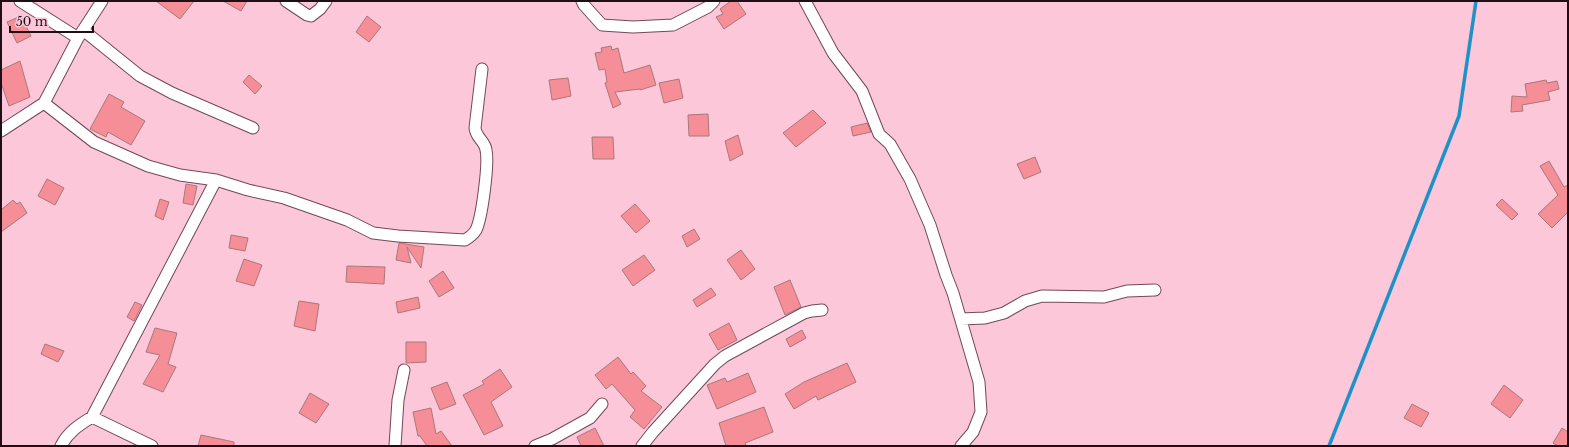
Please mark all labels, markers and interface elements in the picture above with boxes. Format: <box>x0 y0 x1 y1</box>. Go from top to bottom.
scale bar <box>10 8 93 34</box>
text: 50 m <box>16 14 48 29</box>

